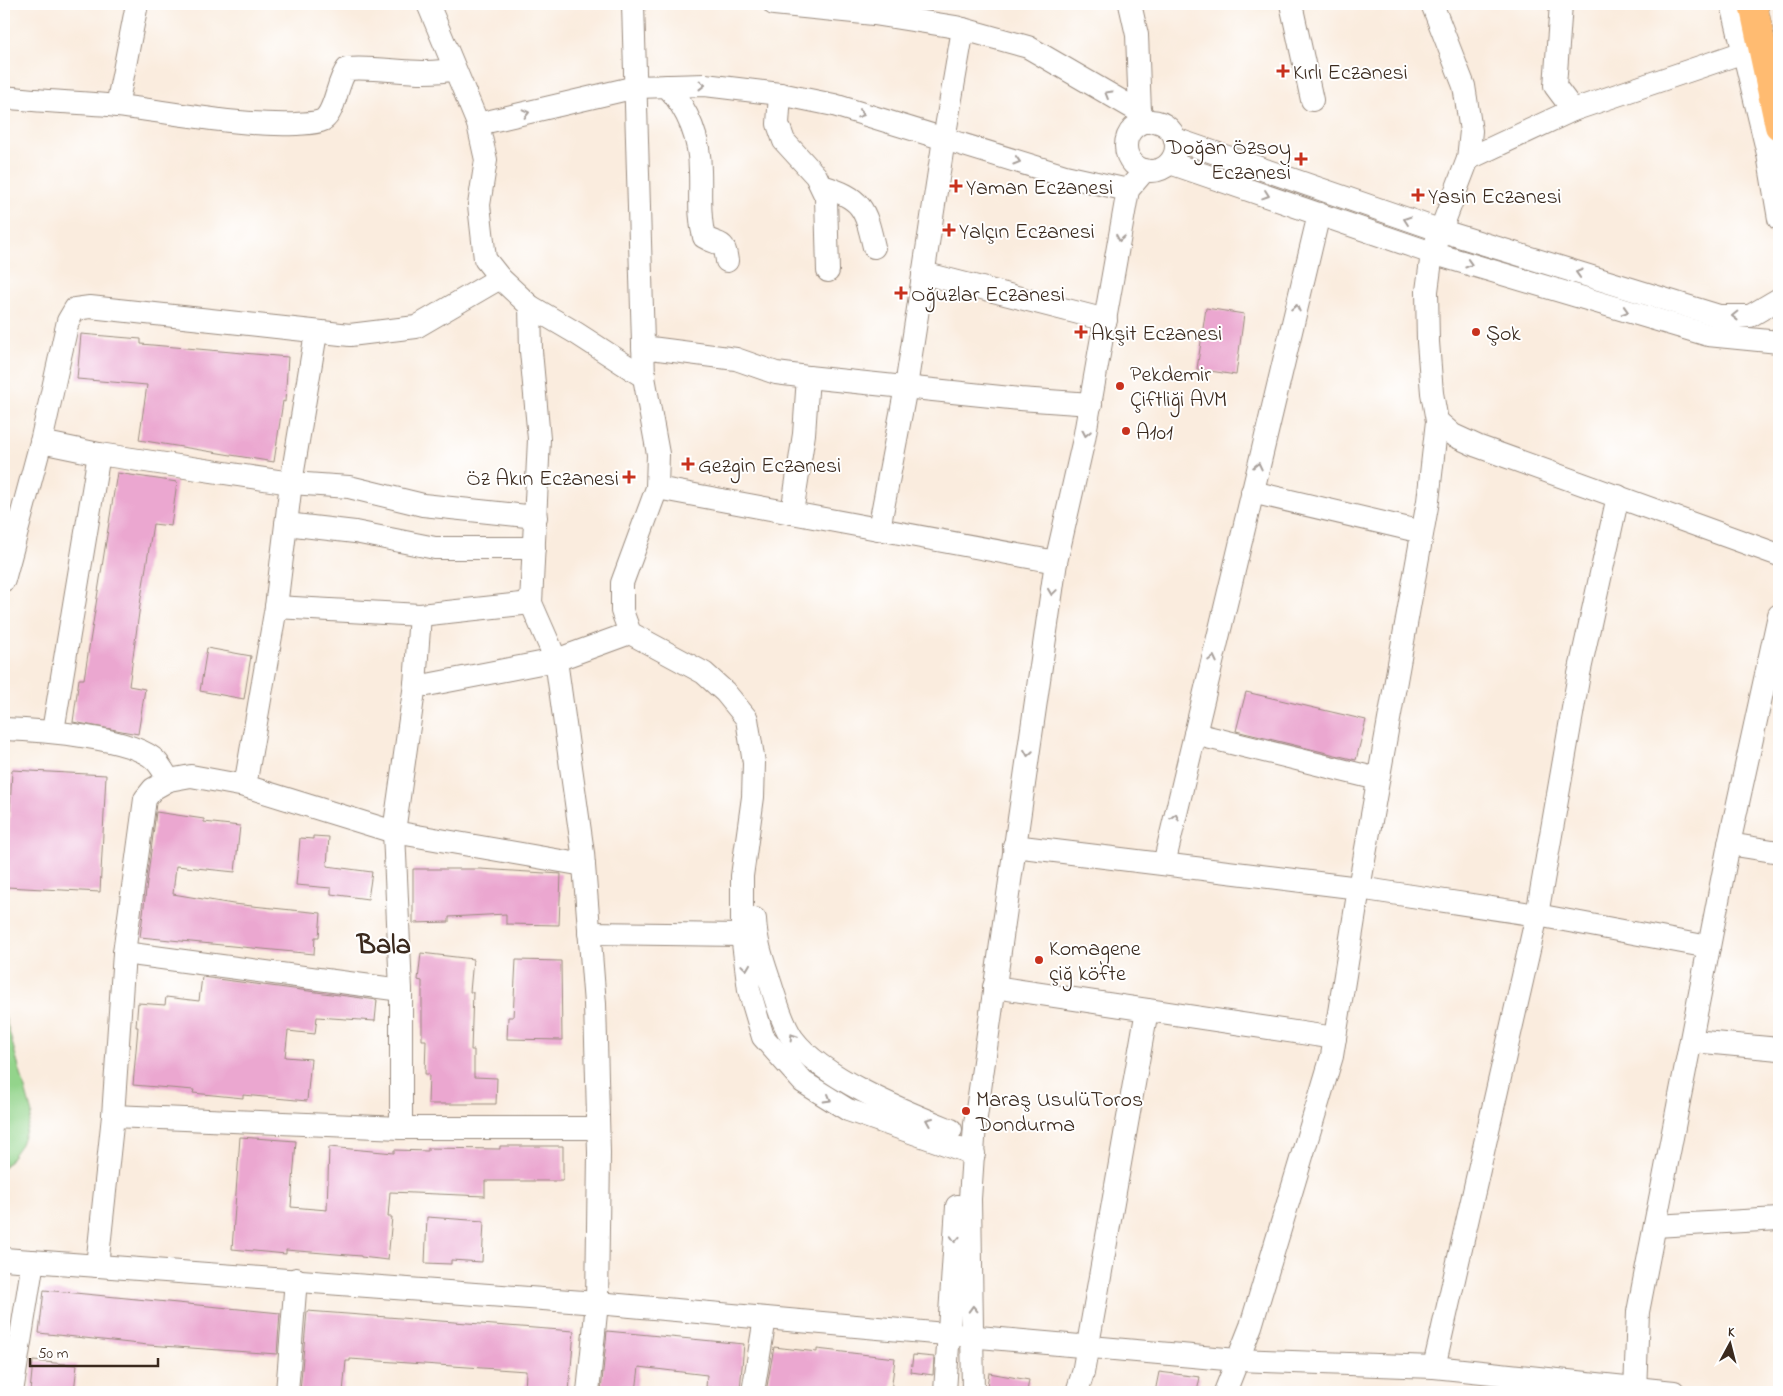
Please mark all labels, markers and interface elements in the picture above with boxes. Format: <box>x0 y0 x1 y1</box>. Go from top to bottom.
place label: Kırlı Eczanesi <box>1293 58 1408 90</box>
marker: Kırlı Eczanesi <box>1277 65 1289 77</box>
one-way arrow <box>698 80 706 90</box>
one-way arrow <box>1105 90 1114 100</box>
one-way arrow <box>521 108 530 119</box>
one-way arrow <box>857 108 865 118</box>
place label: Doğan Özsoy Eczanesi <box>1166 133 1291 190</box>
marker: Doğan Özsoy Eczanesi <box>1295 153 1307 165</box>
one-way arrow <box>1012 155 1021 165</box>
place label: Yaman Eczanesi <box>966 173 1113 205</box>
marker: Yaman Eczanesi <box>950 180 962 192</box>
place label: Yasin Eczanesi <box>1428 182 1562 214</box>
marker: Yasin Eczanesi <box>1412 189 1424 201</box>
one-way arrow <box>1261 190 1269 200</box>
one-way arrow <box>1403 216 1412 226</box>
place label: Yalçın Eczanesi <box>959 217 1095 249</box>
marker: Yalçın Eczanesi <box>943 224 955 236</box>
one-way arrow <box>1116 234 1126 243</box>
one-way arrow <box>1465 259 1473 269</box>
one-way arrow <box>1575 269 1583 279</box>
place label: Oğuzlar Eczanesi <box>911 280 1065 313</box>
marker: Oğuzlar Eczanesi <box>895 287 907 299</box>
one-way arrow <box>1290 304 1301 313</box>
one-way arrow <box>1621 305 1629 315</box>
one-way arrow <box>1731 311 1738 321</box>
place label: Akşit Eczanesi <box>1091 319 1222 351</box>
place label: Şok <box>1486 319 1521 351</box>
marker: Akşit Eczanesi <box>1075 326 1087 338</box>
marker: Şok <box>1470 326 1482 338</box>
place label: Pekdemir Çiftliği AVM <box>1130 360 1227 418</box>
marker: Pekdemir Çiftliği AVM <box>1114 380 1126 392</box>
place label: A101 <box>1136 418 1173 450</box>
marker: A101 <box>1120 425 1132 437</box>
one-way arrow <box>1081 428 1091 437</box>
place label: Gezgin Eczanesi <box>698 451 841 484</box>
marker: Gezgin Eczanesi <box>682 458 694 470</box>
one-way arrow <box>1252 462 1263 471</box>
place label: Öz Akın Eczanesi <box>466 464 619 496</box>
marker: Öz Akın Eczanesi <box>623 471 635 483</box>
one-way arrow <box>1047 588 1058 596</box>
one-way arrow <box>1207 654 1218 663</box>
one-way arrow <box>1024 748 1034 757</box>
one-way arrow <box>1169 812 1180 821</box>
district label: Bala <box>355 926 411 967</box>
place label: Komagene çiğ köfte <box>1049 934 1141 992</box>
marker: Komagene çiğ köfte <box>1033 954 1045 966</box>
one-way arrow <box>740 964 751 972</box>
one-way arrow <box>790 1033 799 1043</box>
place label: Maraş UsulüToros Dondurma <box>975 1085 1143 1142</box>
one-way arrow <box>823 1093 832 1103</box>
marker: Maraş UsulüToros Dondurma <box>960 1105 972 1117</box>
one-way arrow <box>925 1117 934 1128</box>
one-way arrow <box>950 1235 961 1243</box>
one-way arrow <box>967 1304 978 1312</box>
north arrow <box>1706 1318 1756 1368</box>
text: K <box>1727 1322 1737 1344</box>
scale bar <box>30 1336 158 1368</box>
text: 50 m <box>38 1343 69 1365</box>

